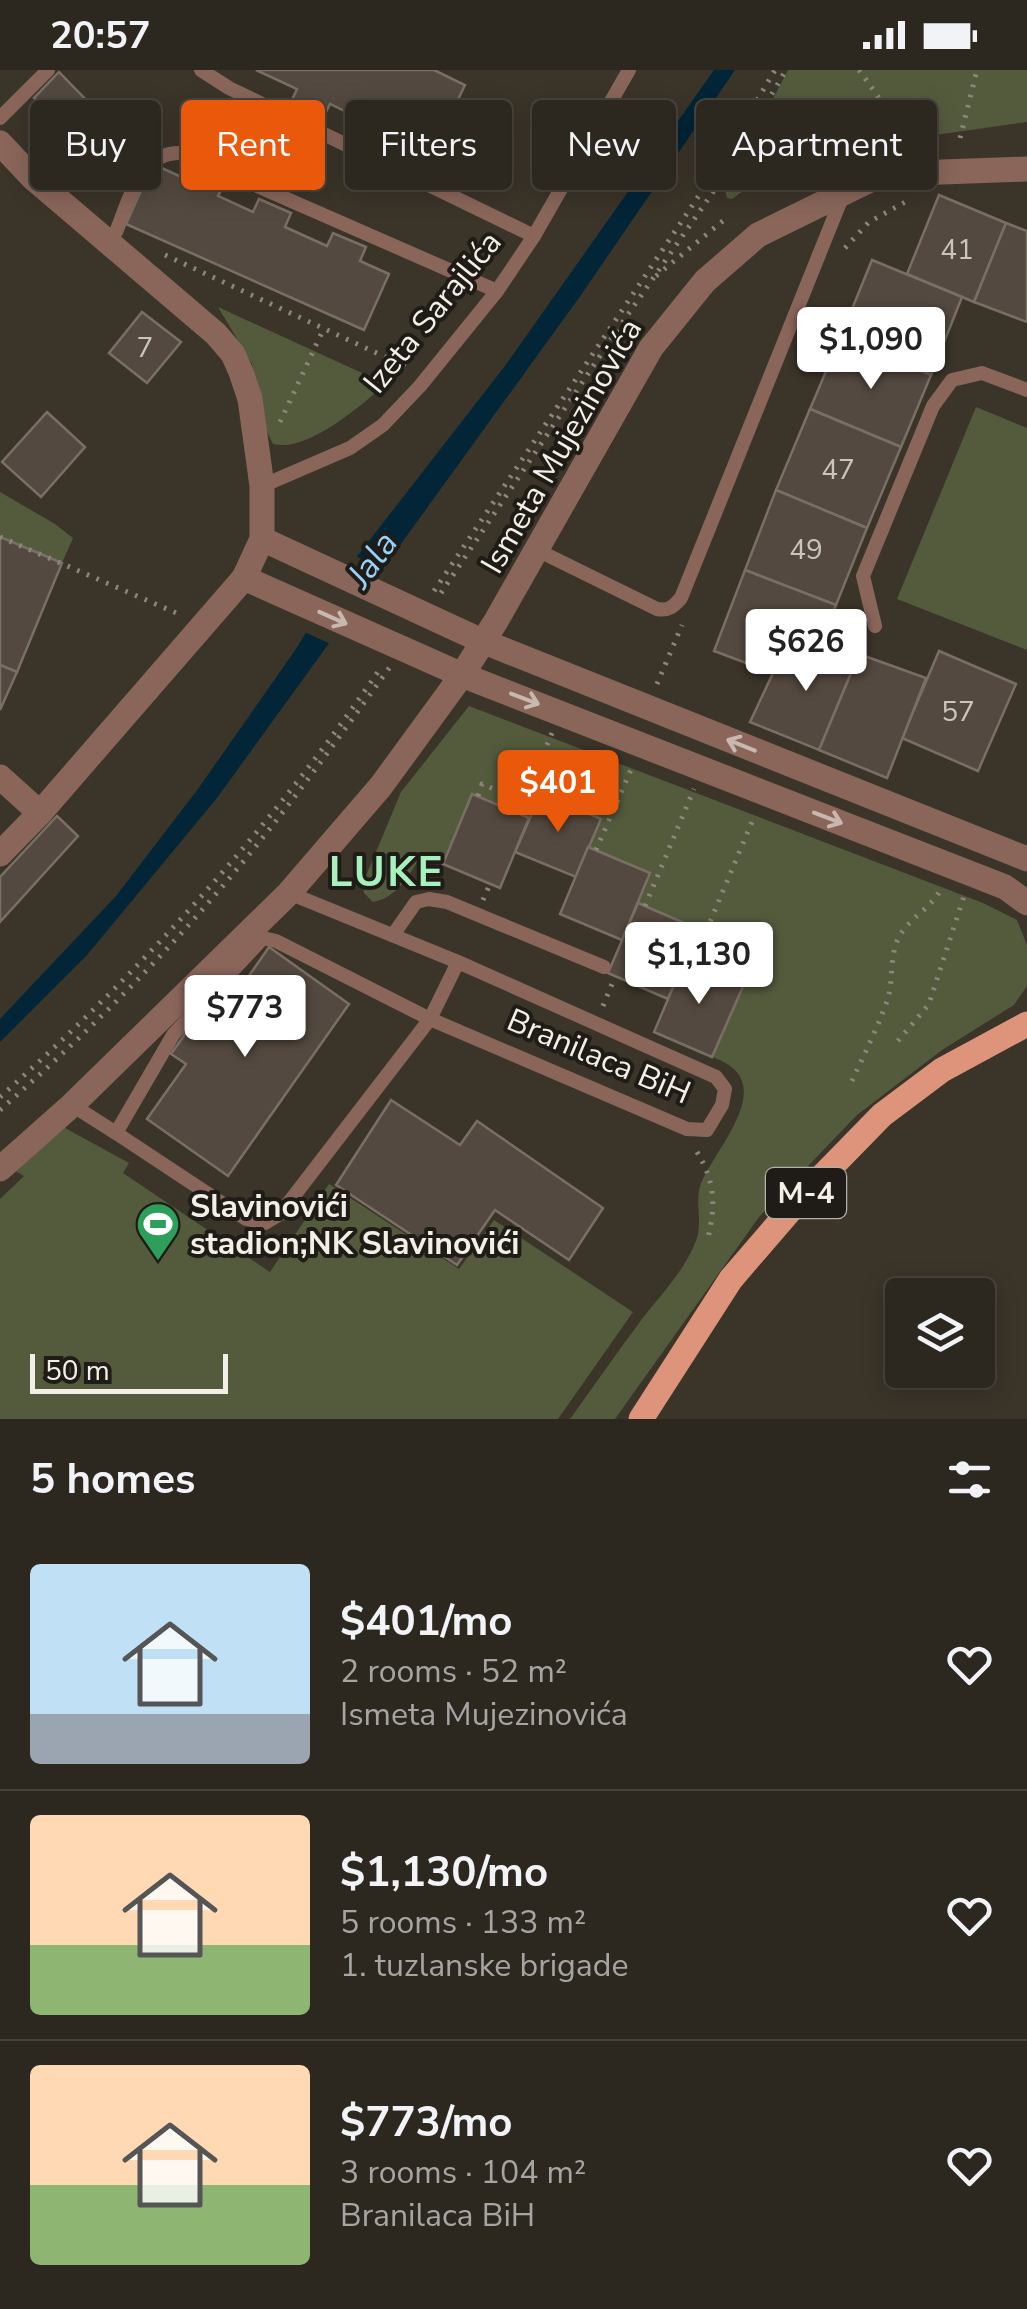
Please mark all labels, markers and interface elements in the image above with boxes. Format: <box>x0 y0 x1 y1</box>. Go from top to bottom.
text: 20:57 <box>50 10 151 61</box>
chip: Buy <box>30 100 161 190</box>
chip: Rent <box>181 100 325 190</box>
chip: Filters <box>345 100 512 190</box>
chip: New <box>532 100 676 190</box>
chip: Apartment <box>696 100 937 190</box>
street label: Izeta Sarajlića <box>354 222 511 402</box>
house number: 41 <box>940 231 974 269</box>
pin: $1,090 <box>790 307 952 392</box>
street label: Ismeta Mujezinovića <box>471 311 652 582</box>
text: $1,090 <box>819 318 923 361</box>
house number: 7 <box>137 329 153 367</box>
house number: 47 <box>821 451 855 489</box>
water label: Jala <box>335 522 409 599</box>
house number: 49 <box>789 531 823 569</box>
one-way arrow <box>317 609 347 628</box>
pin: $626 <box>747 609 865 694</box>
text: $626 <box>768 620 844 663</box>
one-way arrow <box>509 692 540 710</box>
house number: 57 <box>941 693 975 731</box>
one-way arrow <box>727 734 757 752</box>
pin: $401 <box>499 750 617 835</box>
text: $401 <box>520 761 596 804</box>
one-way arrow <box>812 810 842 828</box>
district label: LUKE <box>329 844 445 901</box>
pin: $1,130 <box>618 922 780 1007</box>
text: $1,130 <box>647 933 751 976</box>
pin: $773 <box>186 975 304 1060</box>
text: $773 <box>207 986 283 1029</box>
street label: Branilaca BiH <box>501 999 697 1114</box>
road number: M-4 <box>766 1168 846 1218</box>
place label: Slavinovići stadion;NK Slavinovići <box>190 1185 519 1265</box>
sports icon: Slavinovići stadion;NK Slavinovići <box>135 1201 181 1262</box>
map controls <box>885 1278 995 1388</box>
button: layers <box>885 1278 995 1388</box>
scale bar <box>30 1349 228 1394</box>
text: 50 m <box>45 1352 110 1390</box>
text: 5 homes <box>30 1451 195 1508</box>
icon: filters <box>942 1452 997 1507</box>
text: $401/mo <box>340 1593 512 1650</box>
icon: home <box>110 1604 230 1724</box>
icon: heart <box>942 1637 997 1692</box>
text: 2 rooms · 52 m² <box>340 1650 567 1693</box>
text: Ismeta Mujezinovića <box>340 1693 628 1736</box>
text: $1,130/mo <box>340 1844 548 1901</box>
icon: home <box>110 1855 230 1975</box>
icon: heart <box>942 1888 997 1943</box>
text: 5 rooms · 133 m² <box>340 1901 586 1944</box>
text: 1. tuzlanske brigade <box>340 1944 628 1987</box>
text: $773/mo <box>340 2094 512 2151</box>
icon: home <box>110 2105 230 2225</box>
icon: heart <box>942 2138 997 2193</box>
text: 3 rooms · 104 m² <box>340 2151 586 2194</box>
text: Branilaca BiH <box>340 2194 535 2237</box>

